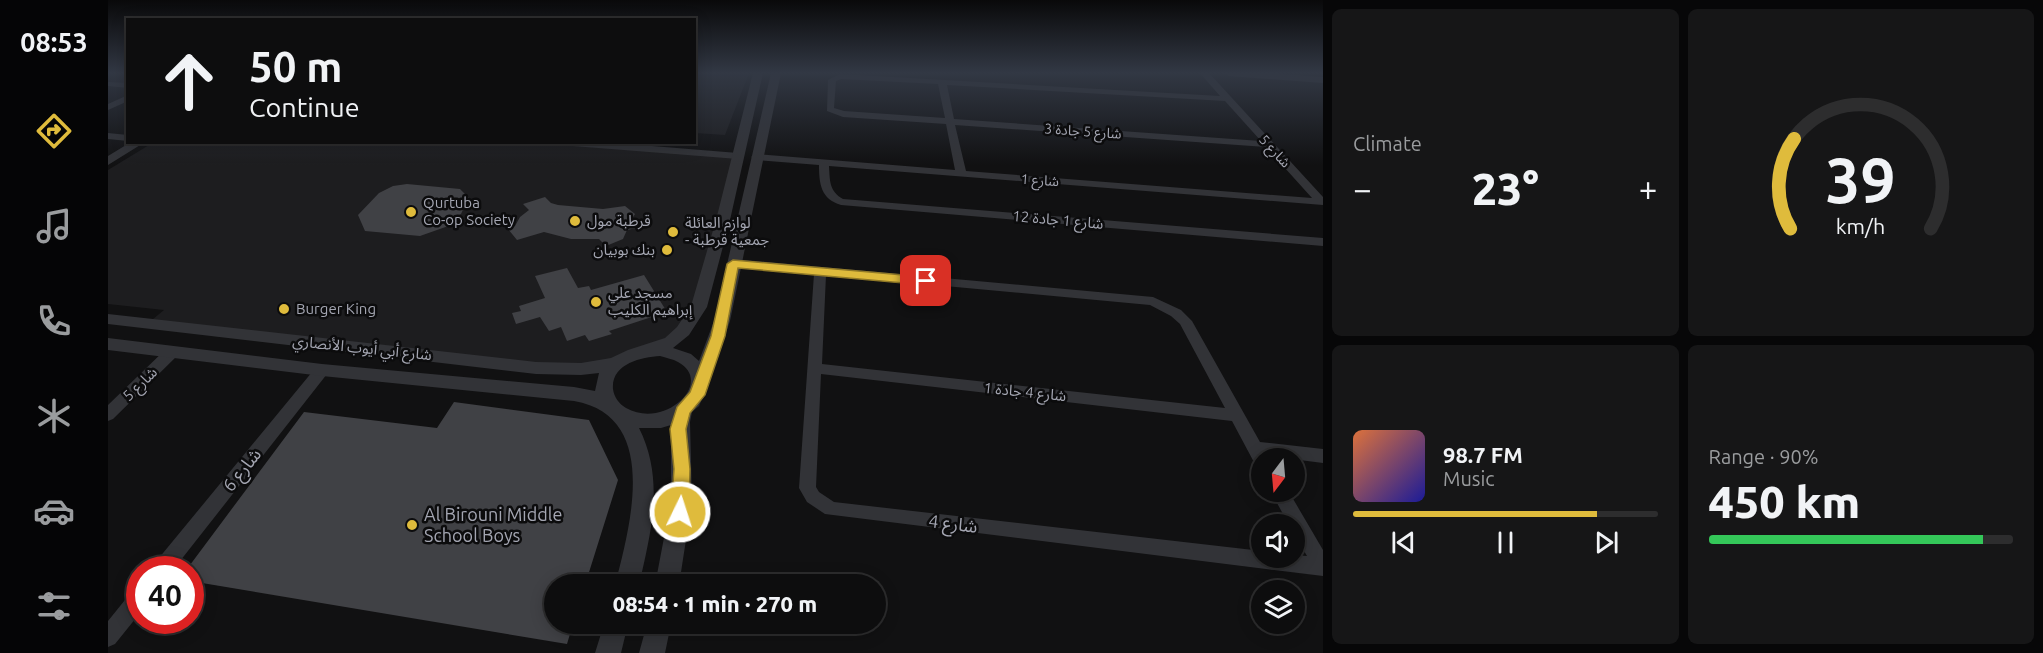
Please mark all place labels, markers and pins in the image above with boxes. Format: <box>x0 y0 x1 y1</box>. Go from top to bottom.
place label: Qurtuba Co-op Society <box>423 194 515 228</box>
marker: Qurtuba Co-op Society <box>404 205 418 219</box>
place label: قرطبة مول <box>587 212 651 230</box>
marker: قرطبة مول <box>568 214 582 228</box>
place label: لوازم العائلة - جمعية قرطبة <box>685 214 769 249</box>
marker: لوازم العائلة - جمعية قرطبة <box>666 225 680 239</box>
place label: بنك بوبيان <box>593 241 655 259</box>
marker: بنك بوبيان <box>660 243 674 257</box>
pin <box>900 255 951 306</box>
place label: مسجد علي إبراهيم الكليب <box>608 284 693 321</box>
marker: مسجد علي إبراهيم الكليب <box>589 295 603 309</box>
place label: Burger King <box>296 300 376 317</box>
marker: Burger King <box>277 302 291 316</box>
place label: Al Birouni Middle School Boys <box>424 504 562 545</box>
marker: Al Birouni Middle School Boys <box>405 518 419 532</box>

